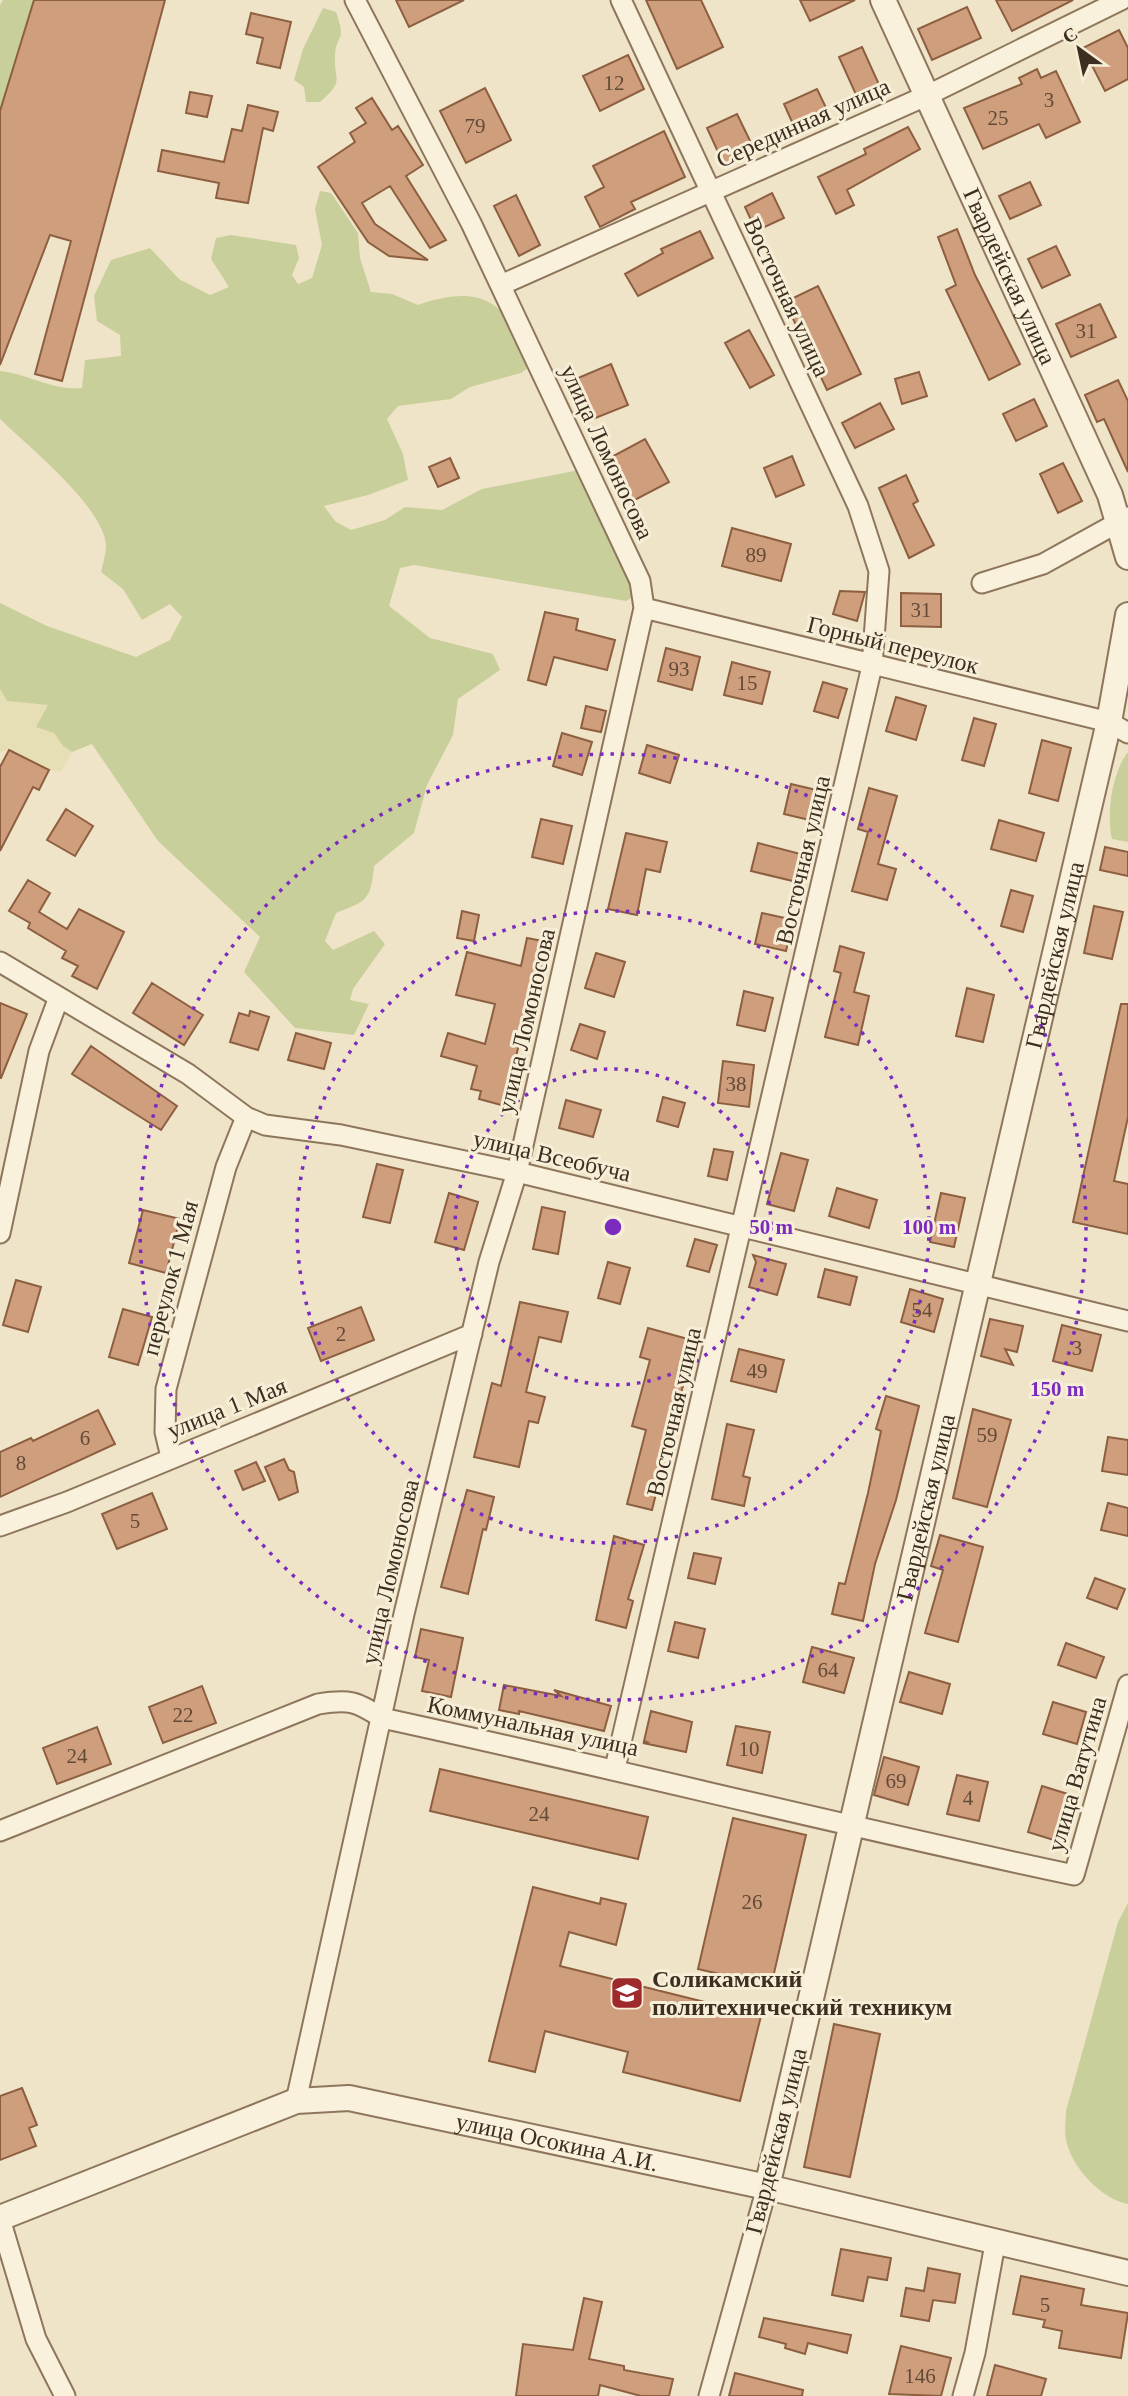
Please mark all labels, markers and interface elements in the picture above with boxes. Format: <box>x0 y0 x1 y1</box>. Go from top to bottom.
north arrow <box>1044 14 1114 84</box>
text: С <box>1059 23 1081 48</box>
house number: 12 <box>604 71 625 95</box>
street label: Серединная улица <box>712 73 894 173</box>
house number: 3 <box>1044 88 1054 112</box>
house number: 25 <box>988 106 1009 130</box>
house number: 79 <box>465 114 486 138</box>
street label: Гвардейская улица <box>958 184 1061 369</box>
street label: Восточная улица <box>739 213 835 381</box>
house number: 31 <box>1076 319 1097 343</box>
street label: улица Ломоносова <box>555 361 659 544</box>
house number: 89 <box>746 543 767 567</box>
house number: 31 <box>911 598 932 622</box>
street label: Горный переулок <box>805 611 982 679</box>
house number: 93 <box>669 657 690 681</box>
house number: 15 <box>737 671 758 695</box>
street label: Восточная улица <box>771 773 835 947</box>
street label: Гвардейская улица <box>1020 859 1089 1051</box>
street label: улица Ломоносова <box>492 925 560 1116</box>
house number: 38 <box>726 1072 747 1096</box>
street label: улица Всеобуча <box>471 1125 634 1187</box>
street label: переулок 1 Мая <box>137 1198 203 1358</box>
centre of rings <box>601 1215 625 1239</box>
text: 50 m <box>749 1215 793 1239</box>
text: 100 m <box>902 1215 957 1239</box>
house number: 54 <box>912 1298 933 1322</box>
house number: 2 <box>336 1322 346 1346</box>
street label: Восточная улица <box>642 1325 706 1499</box>
house number: 3 <box>1072 1336 1082 1360</box>
house number: 49 <box>747 1359 768 1383</box>
street label: улица 1 Мая <box>164 1372 290 1444</box>
text: 150 m <box>1030 1377 1085 1401</box>
street label: Гвардейская улица <box>891 1411 960 1603</box>
house number: 59 <box>977 1423 998 1447</box>
house number: 6 <box>80 1426 90 1450</box>
house number: 8 <box>16 1451 26 1475</box>
street label: улица Ломоносова <box>356 1476 424 1667</box>
house number: 5 <box>130 1509 140 1533</box>
house number: 64 <box>818 1658 839 1682</box>
street label: Коммунальная улица <box>425 1691 641 1761</box>
street label: улица Ватутина <box>1042 1693 1112 1855</box>
house number: 22 <box>173 1703 194 1727</box>
house number: 10 <box>739 1737 760 1761</box>
house number: 24 <box>67 1744 88 1768</box>
house number: 69 <box>886 1769 907 1793</box>
house number: 4 <box>963 1786 974 1810</box>
house number: 24 <box>529 1802 550 1826</box>
house number: 26 <box>742 1890 763 1914</box>
place label: Соликамский политехнический техникум <box>652 1966 952 2020</box>
school or university icon: Соликамский политехнический техникум <box>608 1974 646 2012</box>
street label: Гвардейская улица <box>740 2045 812 2237</box>
street label: улица Осокина А.И. <box>454 2108 660 2176</box>
house number: 5 <box>1040 2293 1050 2317</box>
house number: 146 <box>904 2364 936 2388</box>

